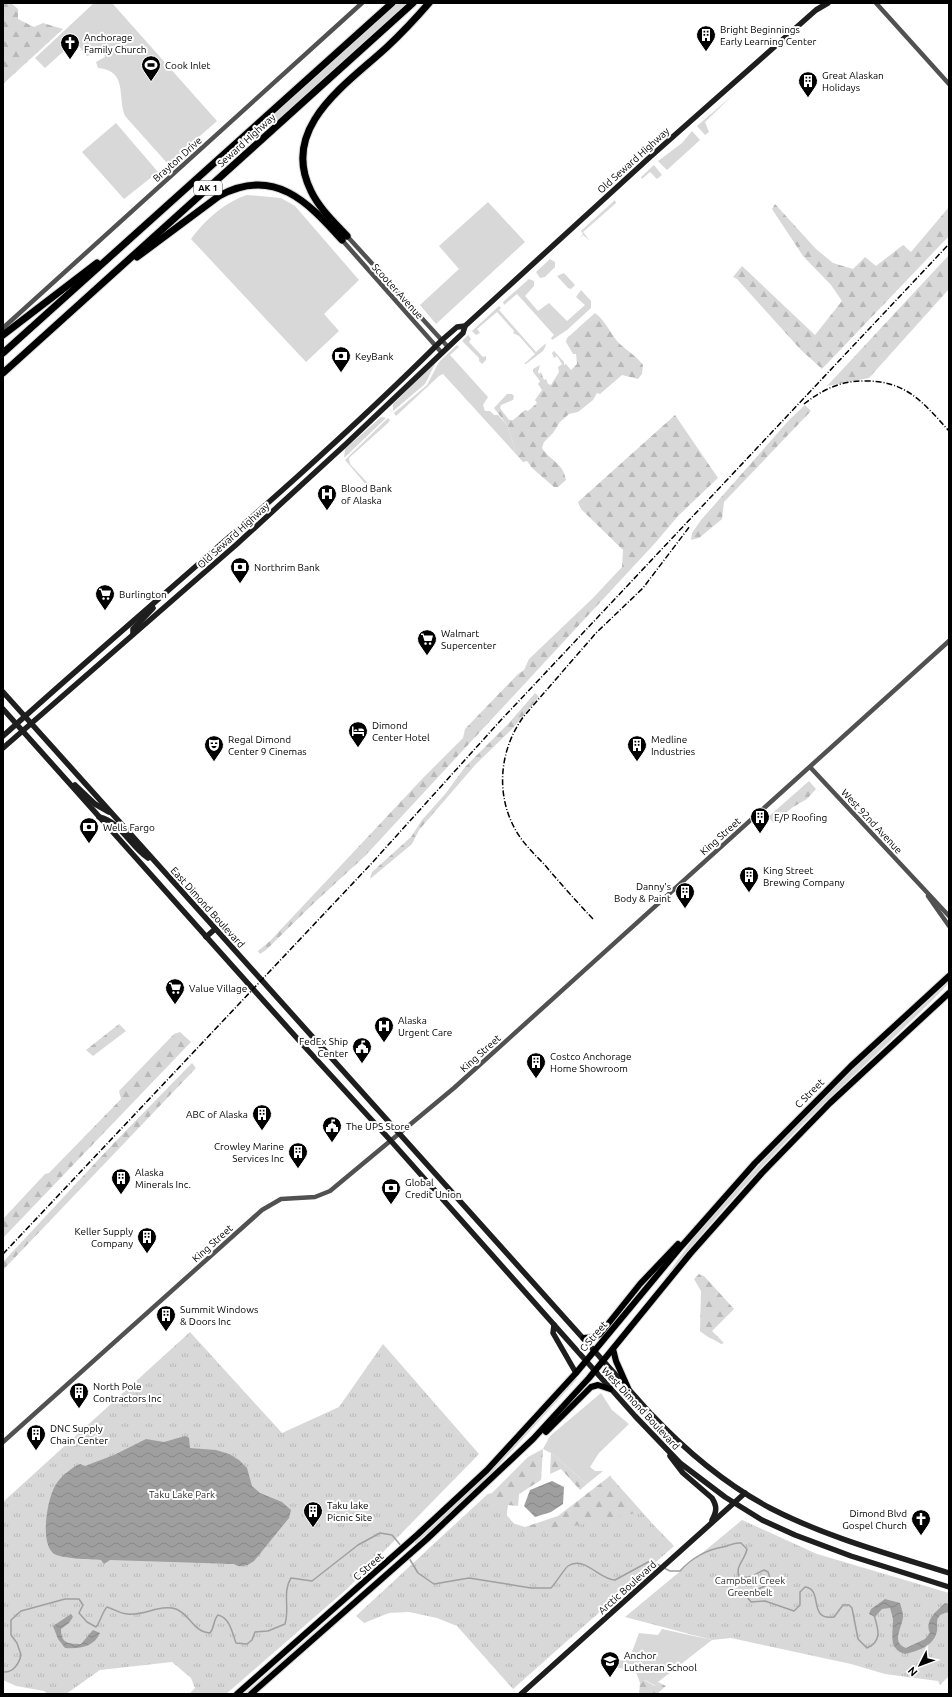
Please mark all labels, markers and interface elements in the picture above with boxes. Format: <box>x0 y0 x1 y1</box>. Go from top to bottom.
building icon: Bright Beginnings Early Learning Center <box>695 24 717 52</box>
place label: Bright Beginnings Early Learning Center <box>720 24 816 47</box>
church icon: Anchorage Family Church <box>59 32 81 60</box>
place label: Anchorage Family Church <box>84 32 147 55</box>
sports icon: Cook Inlet <box>140 54 162 82</box>
place label: Cook Inlet <box>165 60 211 71</box>
building icon: Great Alaskan Holidays <box>797 70 819 98</box>
place label: Great Alaskan Holidays <box>822 70 884 93</box>
street label: Seward Highway <box>215 111 278 169</box>
street label: Old Seward Highway <box>595 125 672 195</box>
street label: Brayton Drive <box>151 135 204 184</box>
road number: AK 1 <box>194 181 222 195</box>
street label: Scooter Avenue <box>370 261 425 321</box>
bank icon: KeyBank <box>330 345 352 373</box>
place label: KeyBank <box>355 351 394 362</box>
hospital icon: Blood Bank of Alaska <box>316 483 338 511</box>
place label: Blood Bank of Alaska <box>341 483 392 506</box>
street label: Old Seward Highway <box>195 500 272 570</box>
bank icon: Northrim Bank <box>229 556 251 584</box>
place label: Northrim Bank <box>254 562 320 573</box>
supermarket icon: Burlington <box>94 583 116 611</box>
place label: Burlington <box>119 589 167 600</box>
supermarket icon: Walmart Supercenter <box>416 628 438 656</box>
place label: Walmart Supercenter <box>441 628 496 651</box>
hotel icon: Dimond Center Hotel <box>347 720 369 748</box>
place label: Dimond Center Hotel <box>372 720 430 743</box>
theatre icon: Regal Dimond Center 9 Cinemas <box>203 734 225 762</box>
place label: Regal Dimond Center 9 Cinemas <box>228 734 307 757</box>
building icon: Medline Industries <box>626 734 648 762</box>
place label: Medline Industries <box>651 734 695 757</box>
street label: West 92nd Avenue <box>839 787 904 856</box>
building icon: E/P Roofing <box>749 806 771 834</box>
place label: E/P Roofing <box>774 812 827 823</box>
street label: King Street <box>698 815 743 857</box>
bank icon: Wells Fargo <box>78 816 100 844</box>
place label: Wells Fargo <box>103 822 155 833</box>
street label: East Dimond Boulevard <box>168 865 247 950</box>
building icon: King Street Brewing Company <box>738 865 760 893</box>
place label: King Street Brewing Company <box>763 865 845 888</box>
place label: Danny's Body & Paint <box>614 881 671 904</box>
building icon: Danny's Body & Paint <box>674 881 696 909</box>
supermarket icon: Value Village <box>164 977 186 1005</box>
place label: Value Village <box>189 983 247 994</box>
hospital icon: Alaska Urgent Care <box>373 1015 395 1043</box>
place label: Alaska Urgent Care <box>398 1015 452 1038</box>
street label: King Street <box>458 1032 503 1074</box>
place label: FedEx Ship Center <box>299 1036 348 1059</box>
public building icon: FedEx Ship Center <box>351 1036 373 1064</box>
building icon: Costco Anchorage Home Showroom <box>525 1051 547 1079</box>
place label: Costco Anchorage Home Showroom <box>550 1051 632 1074</box>
street label: C Street <box>793 1077 826 1110</box>
building icon: ABC of Alaska <box>251 1103 273 1131</box>
place label: ABC of Alaska <box>186 1109 248 1120</box>
public building icon: The UPS Store <box>321 1115 343 1143</box>
place label: The UPS Store <box>346 1121 410 1132</box>
place label: Crowley Marine Services Inc <box>214 1141 284 1164</box>
building icon: Crowley Marine Services Inc <box>287 1141 309 1169</box>
building icon: Alaska Minerals Inc. <box>110 1167 132 1195</box>
place label: Alaska Minerals Inc. <box>135 1167 191 1190</box>
bank icon: Global Credit Union <box>380 1177 402 1205</box>
place label: Global Credit Union <box>405 1177 461 1200</box>
street label: King Street <box>190 1222 235 1264</box>
place label: Keller Supply Company <box>75 1226 133 1249</box>
building icon: Keller Supply Company <box>136 1226 158 1254</box>
building icon: Summit Windows & Doors Inc <box>155 1304 177 1332</box>
place label: Summit Windows & Doors Inc <box>180 1304 258 1327</box>
street label: C Street <box>577 1319 609 1354</box>
street label: West Dimond Boulevard <box>600 1365 682 1452</box>
building icon: North Pole Contractors Inc <box>68 1381 90 1409</box>
place label: North Pole Contractors Inc <box>93 1381 162 1404</box>
building icon: DNC Supply Chain Center <box>25 1423 47 1451</box>
place label: DNC Supply Chain Center <box>50 1423 108 1446</box>
park label: Taku Lake Park <box>149 1489 215 1500</box>
building icon: Taku lake Picnic Site <box>302 1500 324 1528</box>
place label: Taku lake Picnic Site <box>327 1500 372 1523</box>
place label: Dimond Blvd Gospel Church <box>842 1508 907 1531</box>
church icon: Dimond Blvd Gospel Church <box>910 1508 932 1536</box>
street label: C Street <box>351 1550 386 1582</box>
street label: Arctic Boulevard <box>596 1558 659 1616</box>
park label: Campbell Creek Greenbelt <box>715 1575 785 1598</box>
north arrow <box>900 1645 940 1685</box>
school or university icon: Anchor Lutheran School <box>599 1650 621 1678</box>
place label: Anchor Lutheran School <box>624 1650 697 1673</box>
text: N <box>905 1665 920 1679</box>

